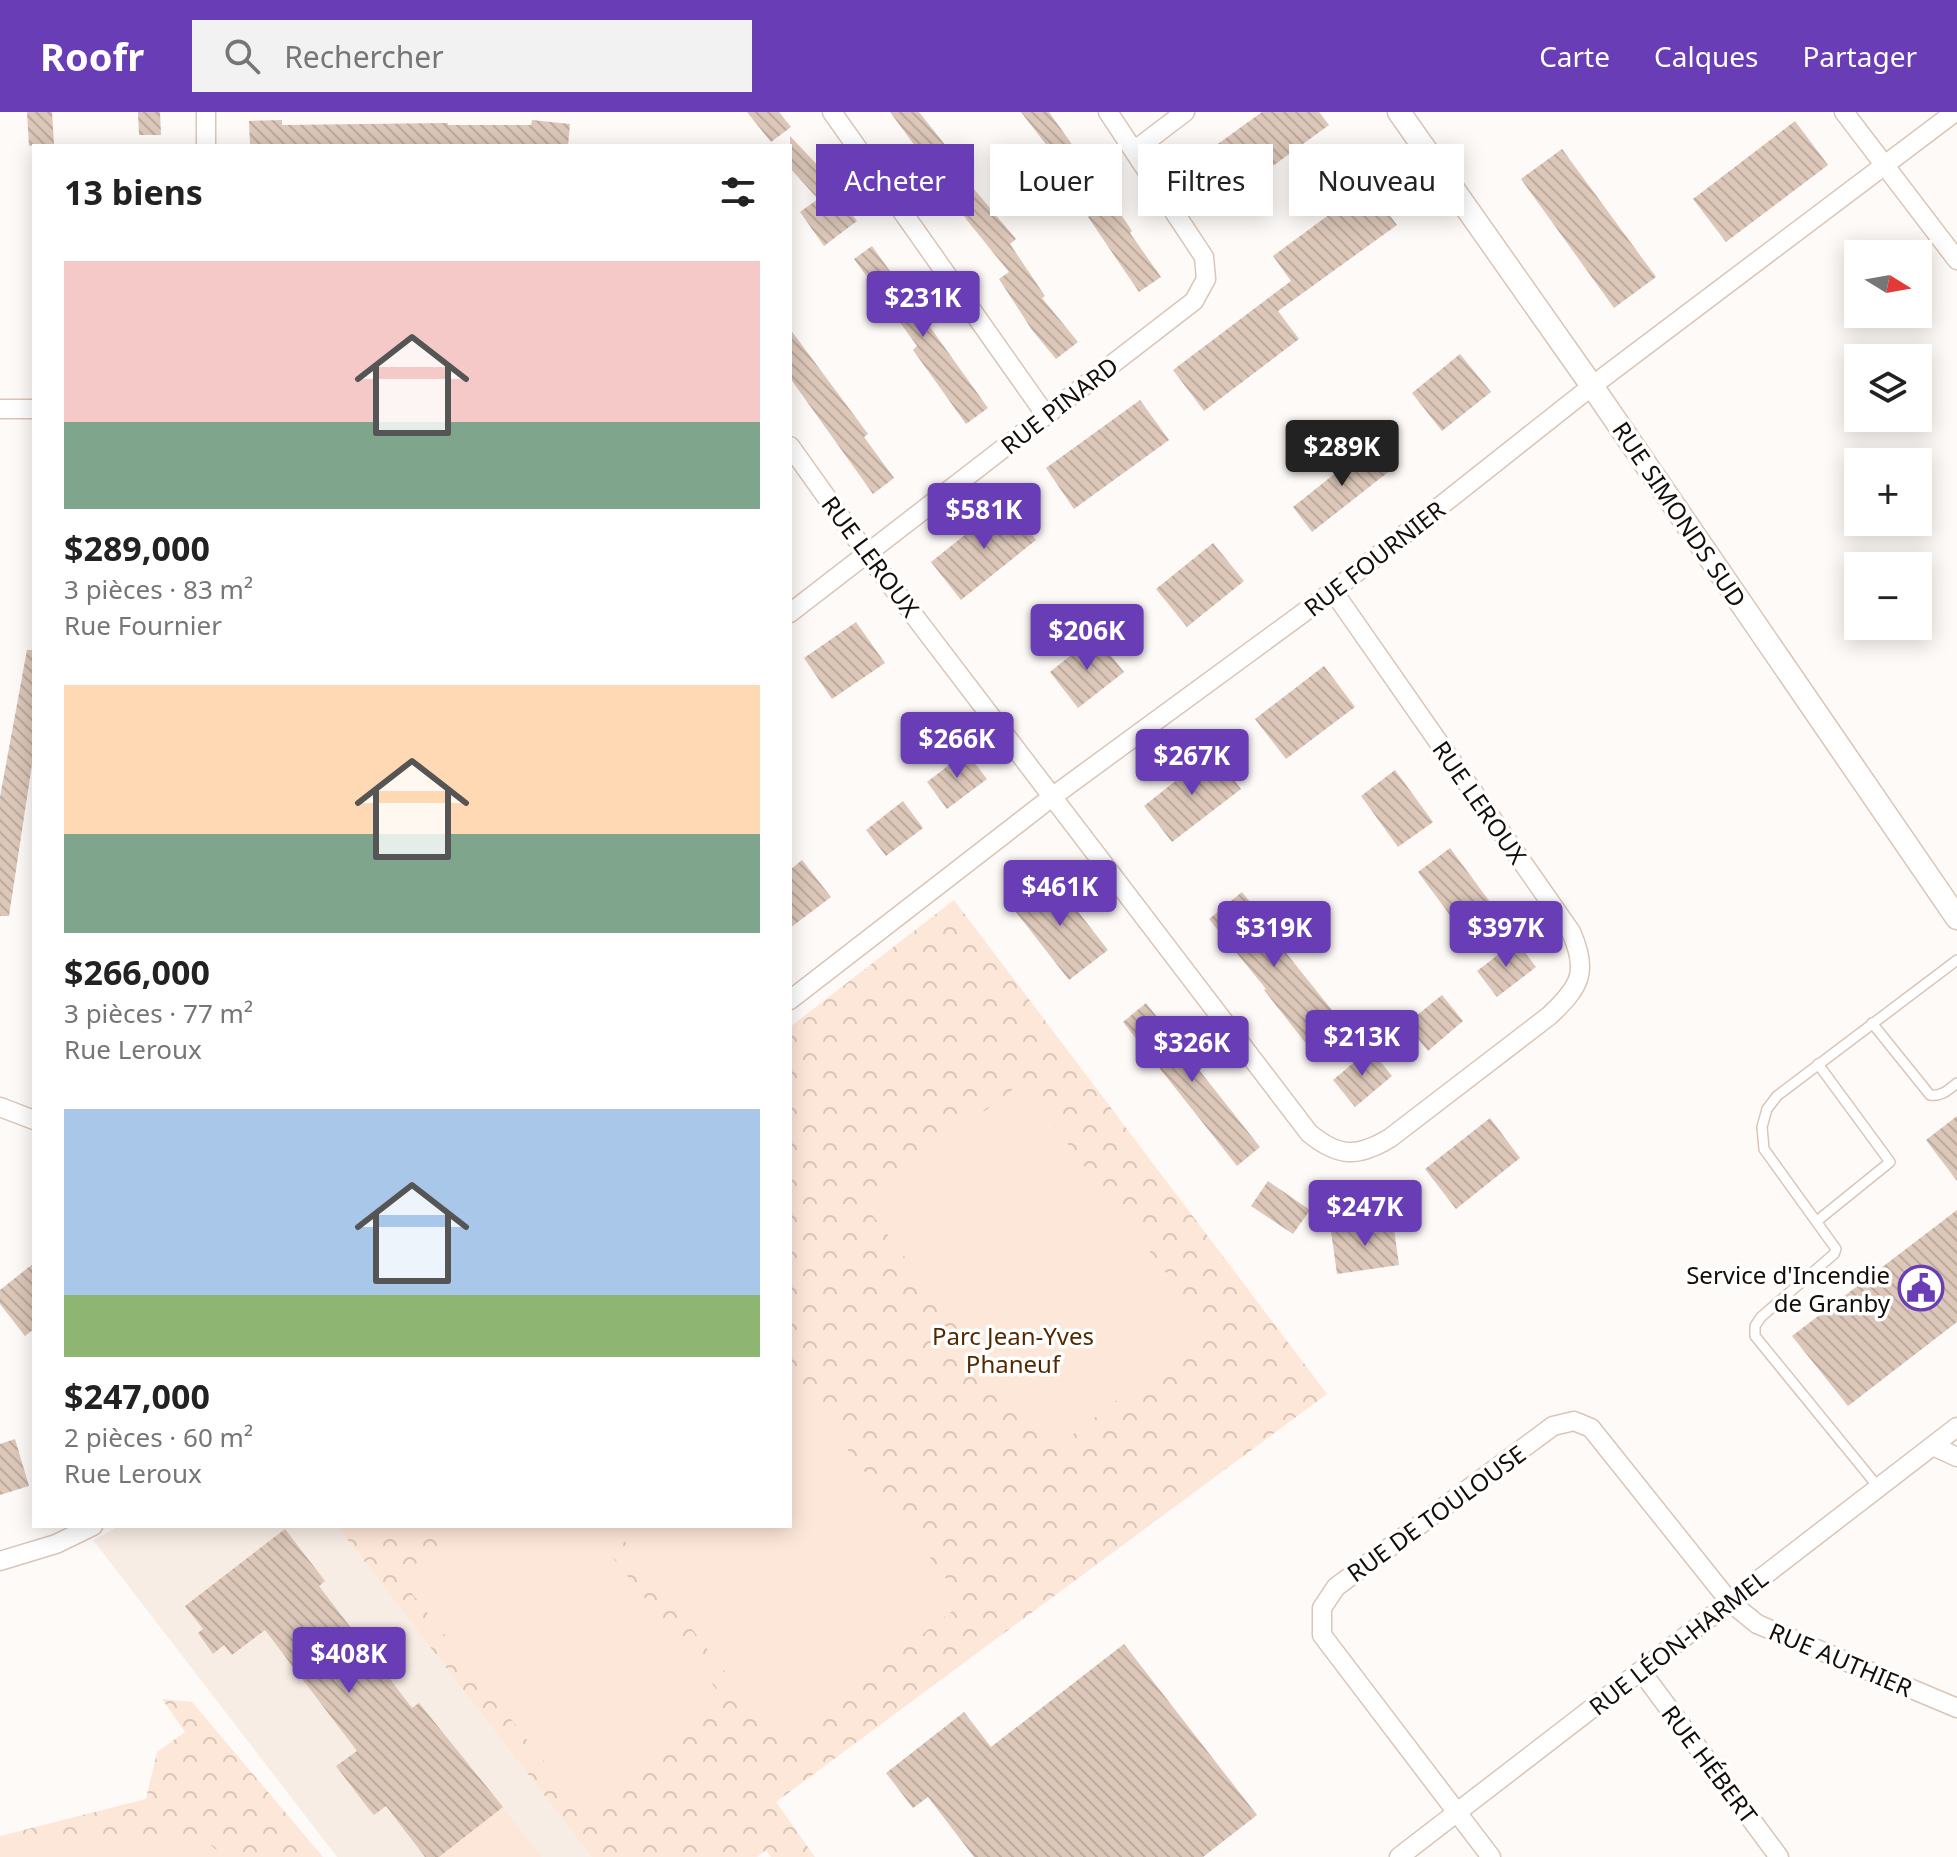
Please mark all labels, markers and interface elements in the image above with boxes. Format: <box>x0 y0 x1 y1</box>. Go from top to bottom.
search box <box>192 20 752 92</box>
text: Roofr <box>40 30 144 82</box>
icon: search <box>220 34 264 78</box>
text: Rechercher <box>284 36 444 77</box>
text: Carte <box>1539 37 1610 75</box>
text: Calques <box>1654 37 1758 75</box>
text: Partager <box>1802 37 1917 75</box>
chip: Acheter <box>816 144 974 216</box>
chip: Louer <box>990 144 1122 216</box>
chip: Filtres <box>1138 144 1273 216</box>
chip: Nouveau <box>1289 144 1464 216</box>
text: 13 biens <box>64 169 203 215</box>
icon: filters <box>716 170 760 214</box>
north arrow <box>1844 240 1932 328</box>
map controls <box>1844 240 1932 640</box>
pin: $231K <box>867 271 979 339</box>
text: $231K <box>885 279 961 315</box>
icon: home <box>340 313 484 457</box>
button: layers <box>1844 344 1932 432</box>
street label: RUE PINARD <box>993 349 1125 461</box>
street label: RUE SIMONDS SUD <box>1606 415 1754 613</box>
pin: $289K <box>1286 420 1398 488</box>
text: $289K <box>1304 428 1380 464</box>
button: + <box>1844 448 1932 536</box>
pin: $581K <box>928 483 1040 551</box>
street label: RUE LEROUX <box>815 489 927 623</box>
text: $581K <box>946 491 1022 527</box>
street label: RUE FOURNIER <box>1297 493 1451 623</box>
text: $289,000 <box>64 525 210 571</box>
button: − <box>1844 552 1932 640</box>
text: 3 pièces · 83 m² <box>64 571 253 607</box>
pin: $206K <box>1031 604 1143 672</box>
text: Rue Fournier <box>64 607 222 643</box>
text: $206K <box>1049 612 1125 648</box>
pin: $266K <box>901 712 1013 780</box>
text: $266K <box>919 720 995 756</box>
pin: $267K <box>1136 729 1248 797</box>
street label: RUE LEROUX <box>1425 734 1535 870</box>
icon: home <box>340 737 484 881</box>
text: $267K <box>1154 737 1230 773</box>
pin: $461K <box>1004 860 1116 928</box>
text: $461K <box>1022 868 1098 904</box>
pin: $319K <box>1218 901 1330 969</box>
pin: $397K <box>1450 901 1562 969</box>
text: $319K <box>1236 909 1312 945</box>
text: $397K <box>1468 909 1544 945</box>
text: $266,000 <box>64 949 210 995</box>
text: 3 pièces · 77 m² <box>64 995 253 1031</box>
pin: $213K <box>1306 1010 1418 1078</box>
pin: $326K <box>1136 1016 1248 1084</box>
text: $213K <box>1324 1018 1400 1054</box>
text: $326K <box>1154 1024 1230 1060</box>
text: Rue Leroux <box>64 1031 202 1067</box>
icon: home <box>340 1161 484 1305</box>
pin: $247K <box>1309 1180 1421 1248</box>
text: $247K <box>1327 1188 1403 1224</box>
place label: Service d'Incendie de Granby <box>1686 1258 1891 1319</box>
public building icon: Service d'Incendie de Granby <box>1897 1264 1945 1312</box>
park label: Parc Jean-Yves Phaneuf <box>932 1319 1094 1380</box>
text: $247,000 <box>64 1373 210 1419</box>
text: 2 pièces · 60 m² <box>64 1419 253 1455</box>
street label: RUE DE TOULOUSE <box>1340 1437 1532 1589</box>
text: Rue Leroux <box>64 1455 202 1491</box>
street label: RUE LÉON-HARMEL <box>1582 1562 1774 1722</box>
street label: RUE AUTHIER <box>1764 1614 1918 1704</box>
pin: $408K <box>293 1627 405 1695</box>
text: $408K <box>311 1635 387 1671</box>
street label: RUE HÉBERT <box>1655 1698 1766 1831</box>

